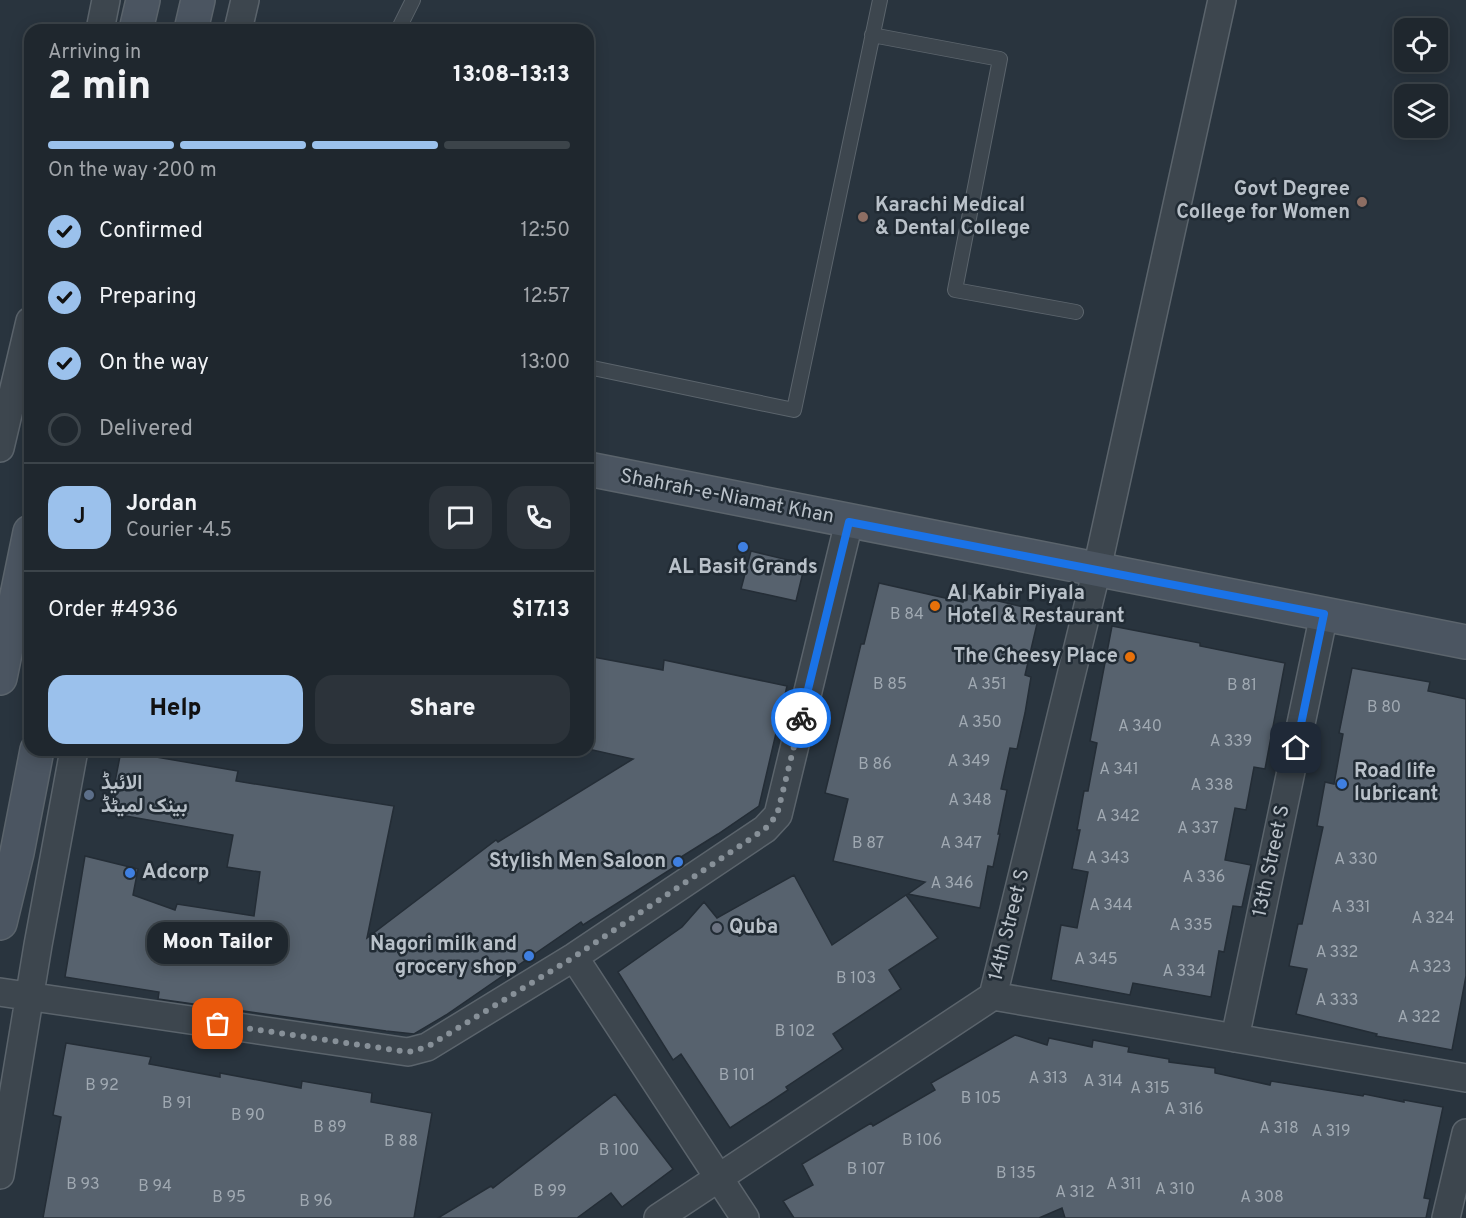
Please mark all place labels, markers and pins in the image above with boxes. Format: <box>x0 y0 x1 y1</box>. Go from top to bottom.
place label: Govt Degree College for Women <box>1176 177 1350 226</box>
place label: Karachi Medical & Dental College <box>875 193 1030 242</box>
marker: Govt Degree College for Women <box>1355 195 1369 209</box>
marker: Karachi Medical & Dental College <box>856 210 870 224</box>
marker: AL Basit Grands <box>736 540 750 554</box>
place label: AL Basit Grands <box>668 555 818 581</box>
place label: Al Kabir Piyala Hotel & Restaurant <box>947 581 1125 630</box>
marker: Al Kabir Piyala Hotel & Restaurant <box>928 599 942 613</box>
place label: The Cheesy Place <box>953 644 1118 670</box>
marker: The Cheesy Place <box>1123 650 1137 664</box>
pin <box>1270 722 1321 773</box>
place label: Road life lubricant <box>1354 759 1438 808</box>
place label: الائیڈ بینک لمیٹڈ <box>101 771 188 820</box>
marker: Road life lubricant <box>1335 777 1349 791</box>
marker: الائیڈ بینک لمیٹڈ <box>82 788 96 802</box>
place label: Stylish Men Saloon <box>489 849 666 875</box>
marker: Stylish Men Saloon <box>671 855 685 869</box>
place label: Adcorp <box>142 860 209 886</box>
marker: Adcorp <box>123 866 137 880</box>
place label: Quba <box>729 915 778 941</box>
marker: Quba <box>710 921 724 935</box>
callout: Moon Tailor <box>148 922 288 964</box>
place label: Nagori milk and grocery shop <box>370 932 517 981</box>
marker: Nagori milk and grocery shop <box>522 949 536 963</box>
pin <box>192 998 243 1049</box>

